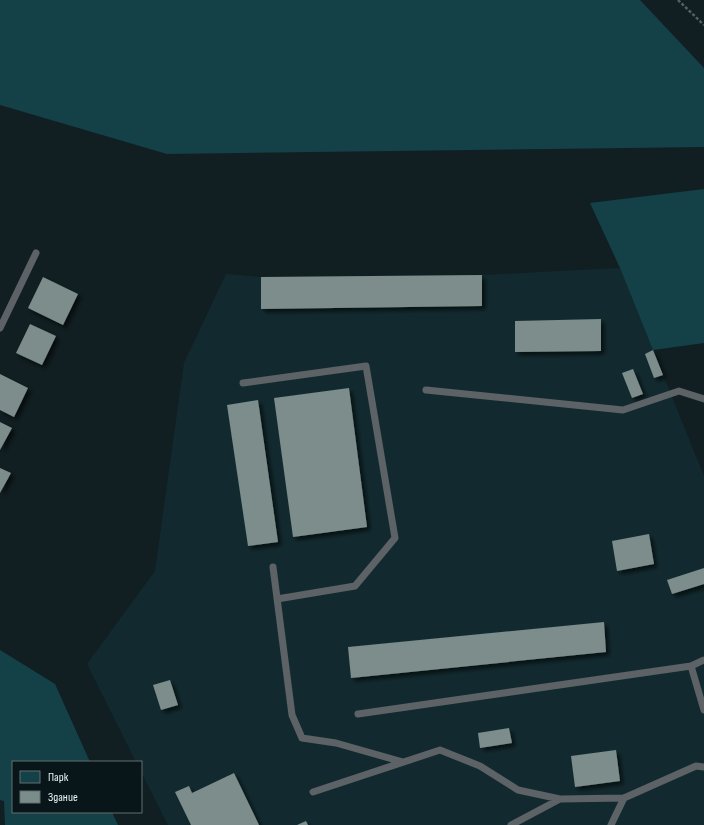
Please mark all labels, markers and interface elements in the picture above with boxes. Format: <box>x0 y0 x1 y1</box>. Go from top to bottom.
legend <box>12 761 142 813</box>
text: Парк <box>48 770 69 785</box>
text: Здание <box>48 790 78 805</box>

